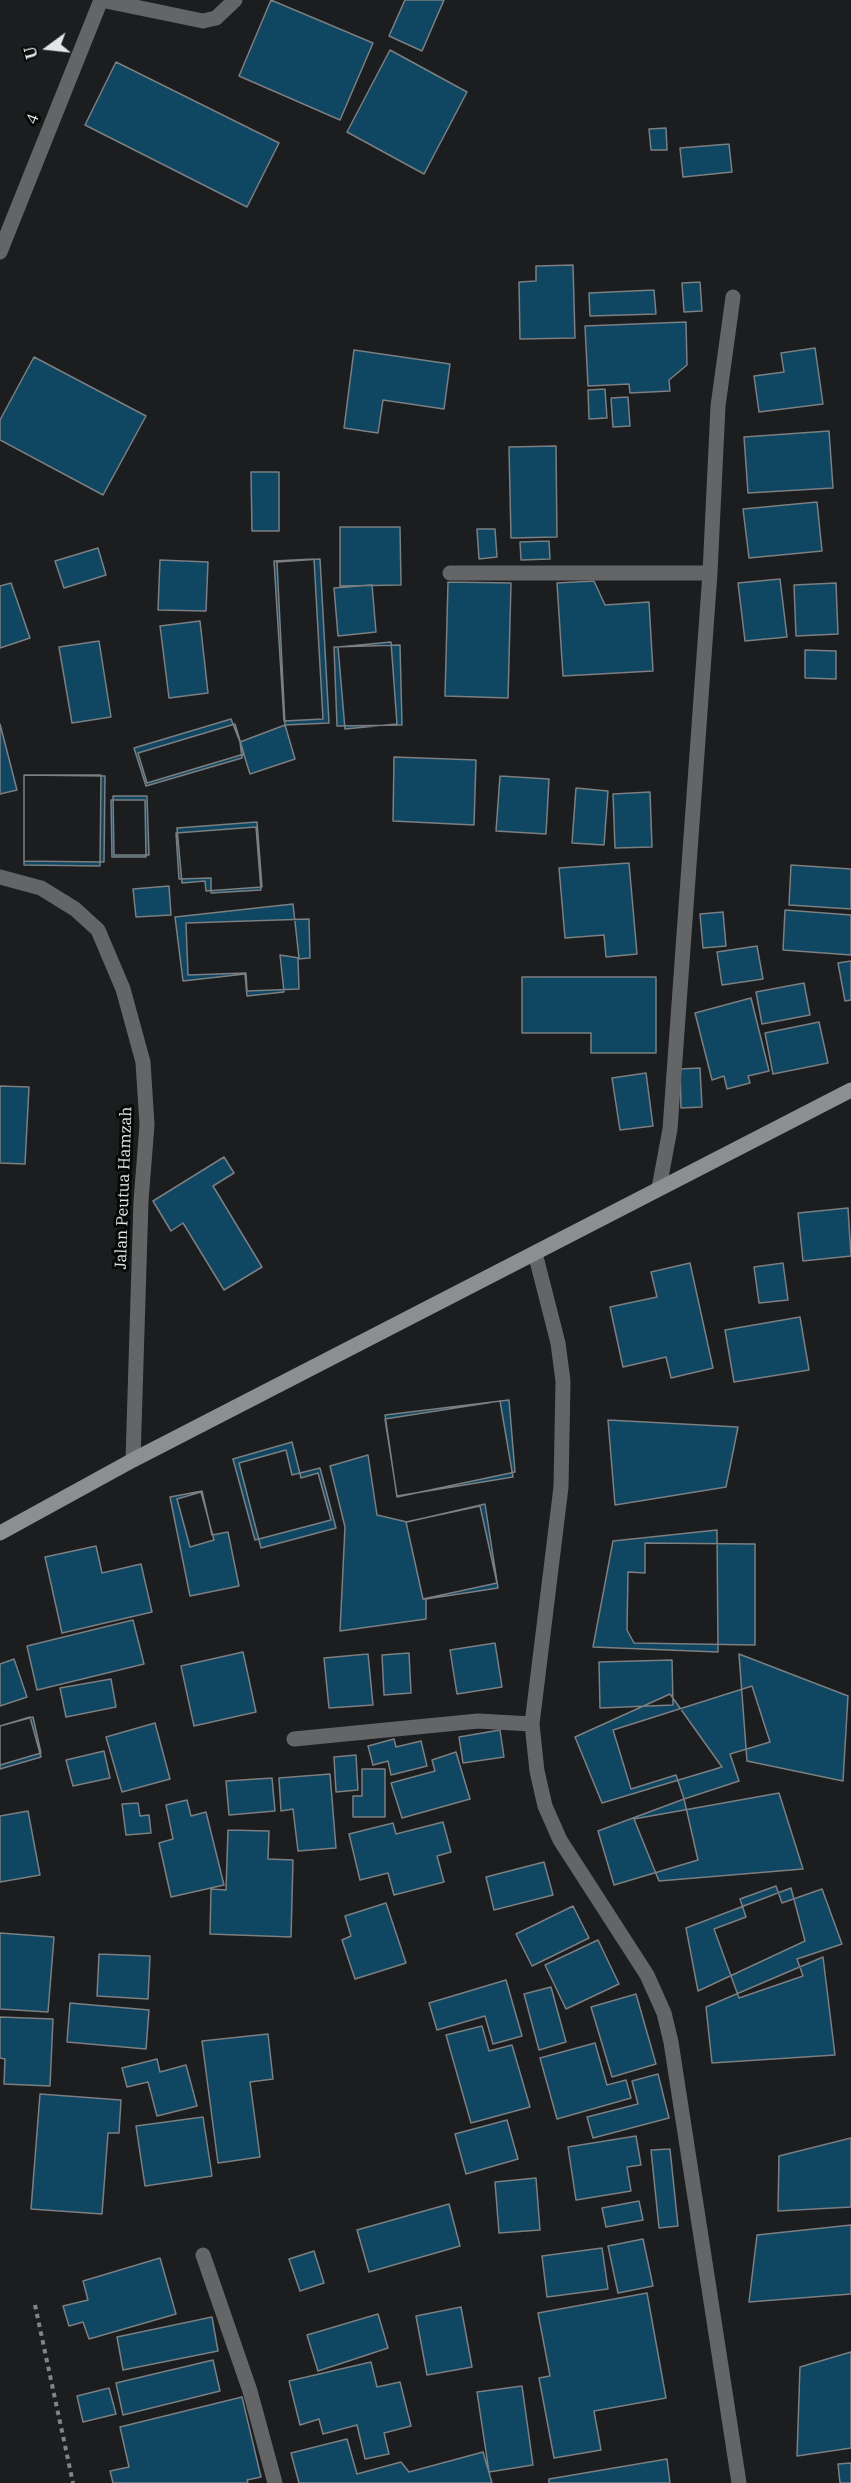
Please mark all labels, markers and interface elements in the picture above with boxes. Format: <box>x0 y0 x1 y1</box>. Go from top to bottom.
north arrow <box>18 18 78 78</box>
text: U <box>19 44 42 61</box>
street label: 4 <box>22 111 44 127</box>
street label: Jalan Peutua Hamzah <box>112 1106 136 1270</box>

